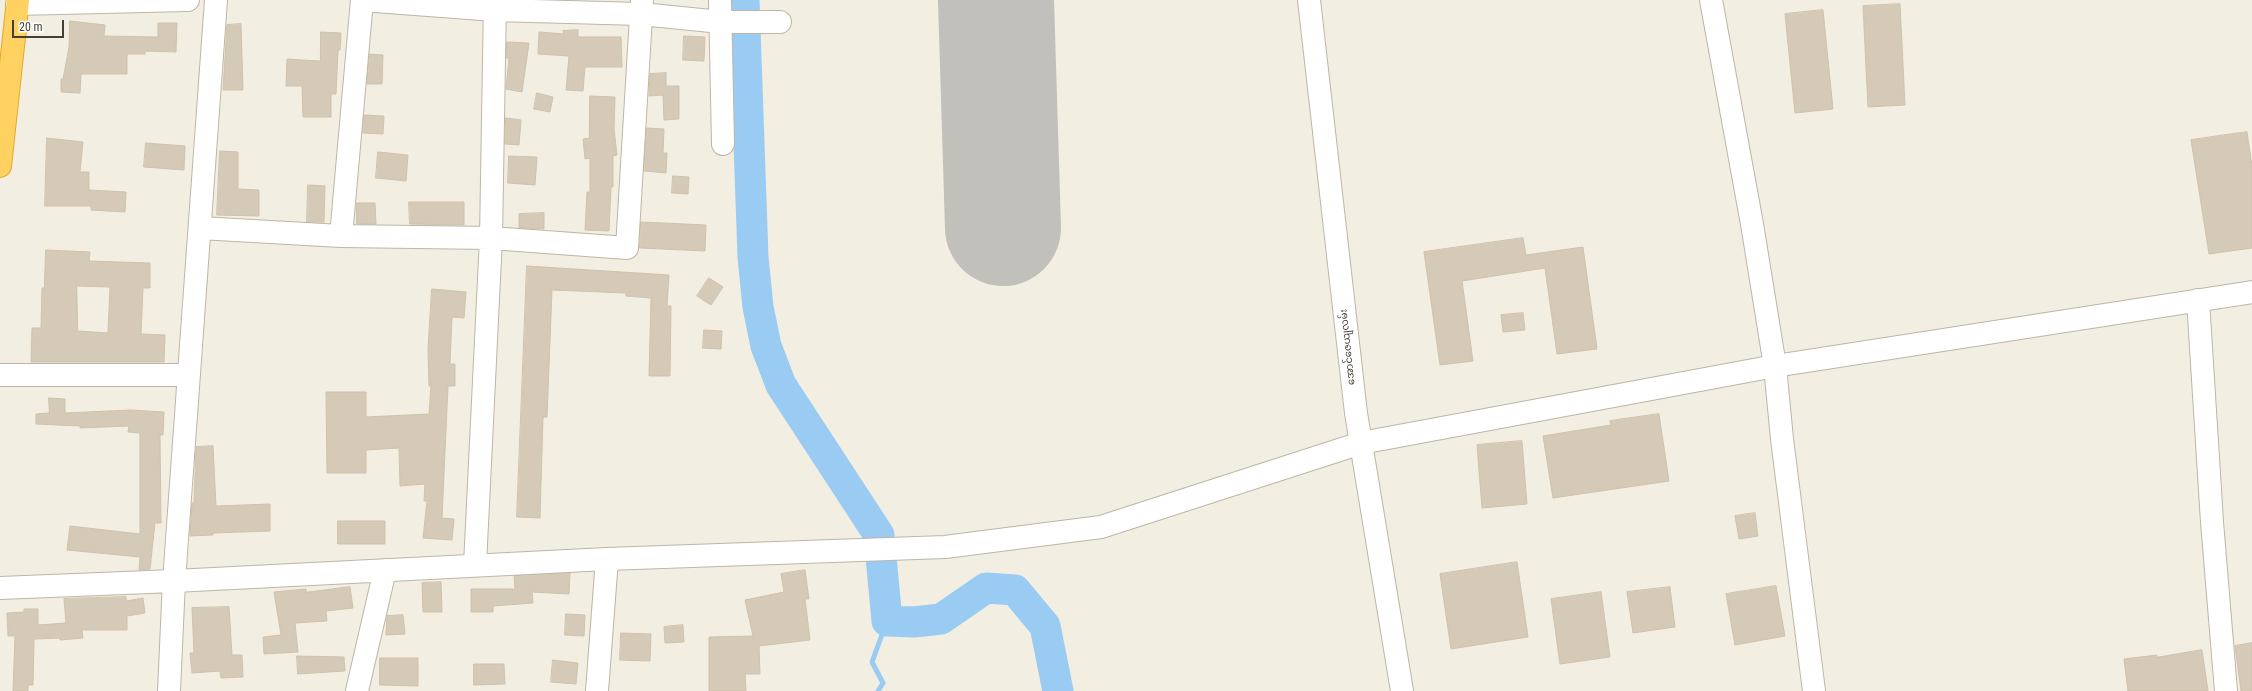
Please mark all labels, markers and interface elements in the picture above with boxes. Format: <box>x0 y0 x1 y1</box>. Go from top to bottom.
scale bar <box>14 12 66 38</box>
text: 20 m <box>19 20 43 34</box>
street label: အောင်ဇေယျလမ်း <box>1338 308 1358 386</box>

